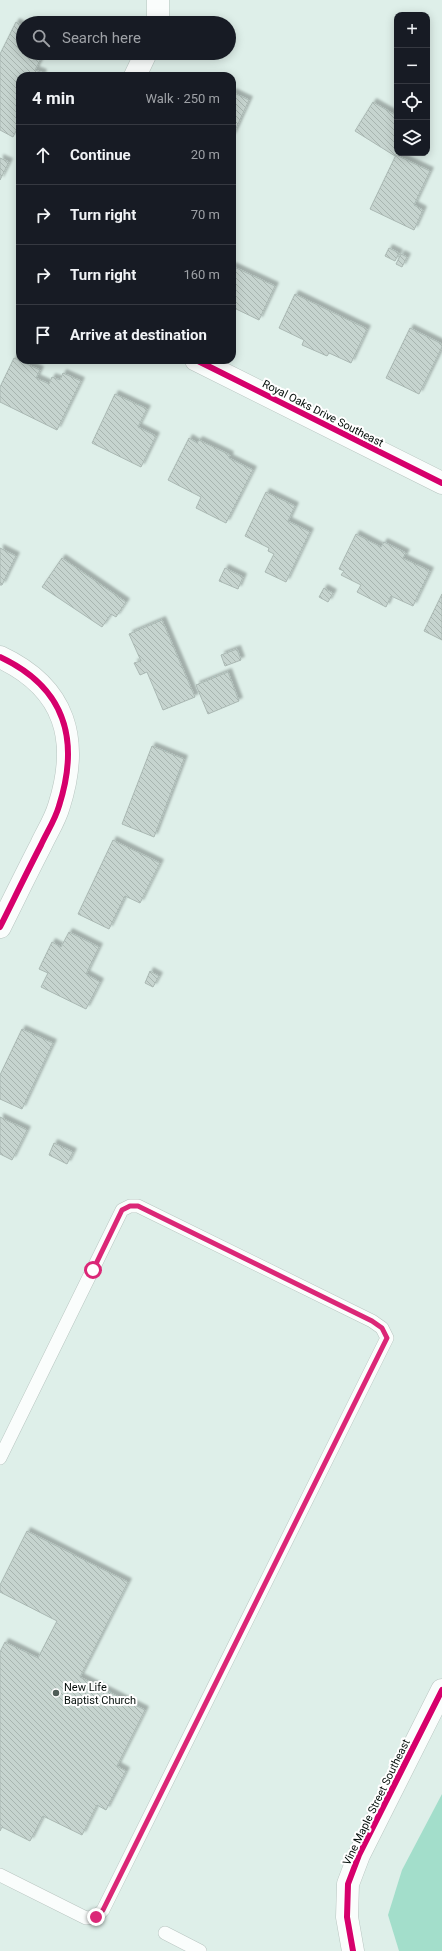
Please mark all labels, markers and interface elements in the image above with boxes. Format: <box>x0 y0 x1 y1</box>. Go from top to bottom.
map controls <box>394 12 430 156</box>
button: + <box>394 12 430 48</box>
search box <box>16 16 236 60</box>
icon: search <box>30 27 52 49</box>
text: Search here <box>62 29 141 47</box>
button: − <box>394 48 430 84</box>
button: locate <box>394 84 430 120</box>
text: 4 min <box>32 88 75 108</box>
text: Walk · 250 m <box>145 91 220 106</box>
button: layers <box>394 120 430 156</box>
icon: ahead <box>32 144 54 166</box>
text: Continue <box>70 146 131 164</box>
text: 20 m <box>191 147 220 162</box>
icon: right <box>32 204 54 226</box>
text: Turn right <box>70 206 136 224</box>
text: 70 m <box>191 207 220 222</box>
icon: right <box>32 264 54 286</box>
text: Turn right <box>70 266 136 284</box>
text: 160 m <box>183 267 220 282</box>
icon: arrive <box>32 324 54 346</box>
text: Arrive at destination <box>70 326 207 344</box>
street label: Royal Oaks Drive Southeast <box>260 377 386 450</box>
route start <box>84 1261 102 1279</box>
place label: New Life Baptist Church <box>64 1681 136 1707</box>
marker: New Life Baptist Church <box>51 1688 61 1698</box>
street label: Vine Maple Street Southeast <box>340 1737 413 1867</box>
route end <box>87 1908 105 1926</box>

